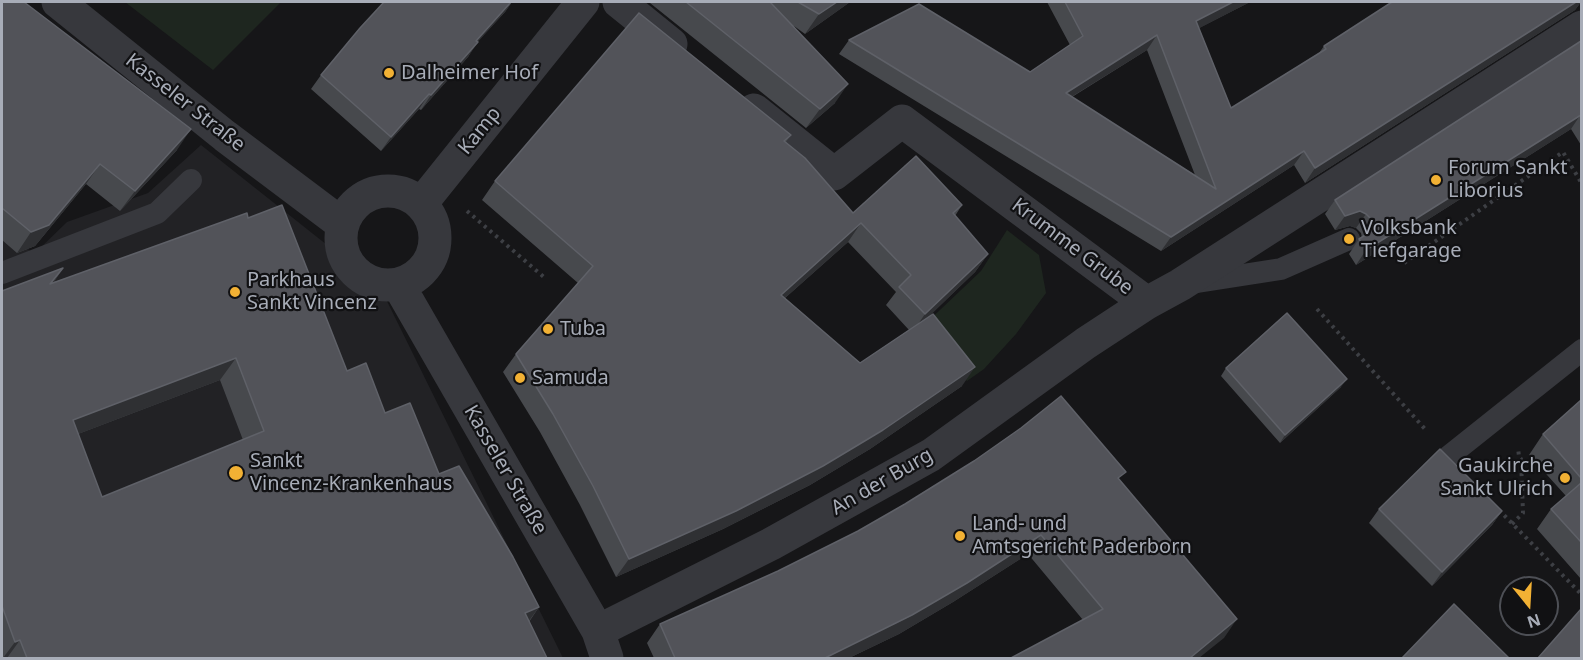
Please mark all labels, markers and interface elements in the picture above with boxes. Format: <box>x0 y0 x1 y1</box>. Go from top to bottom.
street label: Kasseler Straße <box>120 49 250 157</box>
place label: Dalheimer Hof <box>401 61 538 85</box>
marker: Dalheimer Hof <box>382 66 396 80</box>
street label: Kamp <box>453 102 507 160</box>
place label: Forum Sankt Liborius <box>1448 156 1567 203</box>
marker: Forum Sankt Liborius <box>1429 173 1443 187</box>
street label: Krumme Grube <box>1007 194 1137 300</box>
place label: Volksbank Tiefgarage <box>1361 216 1462 263</box>
marker: Volksbank Tiefgarage <box>1342 232 1356 246</box>
place label: Parkhaus Sankt Vincenz <box>247 268 377 315</box>
marker: Parkhaus Sankt Vincenz <box>228 285 242 299</box>
place label: Tuba <box>560 317 606 341</box>
marker: Tuba <box>541 322 555 336</box>
place label: Samuda <box>532 366 609 390</box>
marker: Samuda <box>513 371 527 385</box>
street label: Kasseler Straße <box>458 401 552 539</box>
street label: An der Burg <box>827 443 937 521</box>
place label: Sankt Vincenz-Krankenhaus <box>250 449 452 496</box>
place label: Gaukirche Sankt Ulrich <box>1440 454 1553 501</box>
marker: Sankt Vincenz-Krankenhaus <box>227 464 245 482</box>
marker: Gaukirche Sankt Ulrich <box>1558 471 1572 485</box>
place label: Land- und Amtsgericht Paderborn <box>972 512 1192 559</box>
marker: Land- und Amtsgericht Paderborn <box>953 529 967 543</box>
north arrow <box>1499 576 1559 636</box>
text: N <box>1524 609 1544 634</box>

